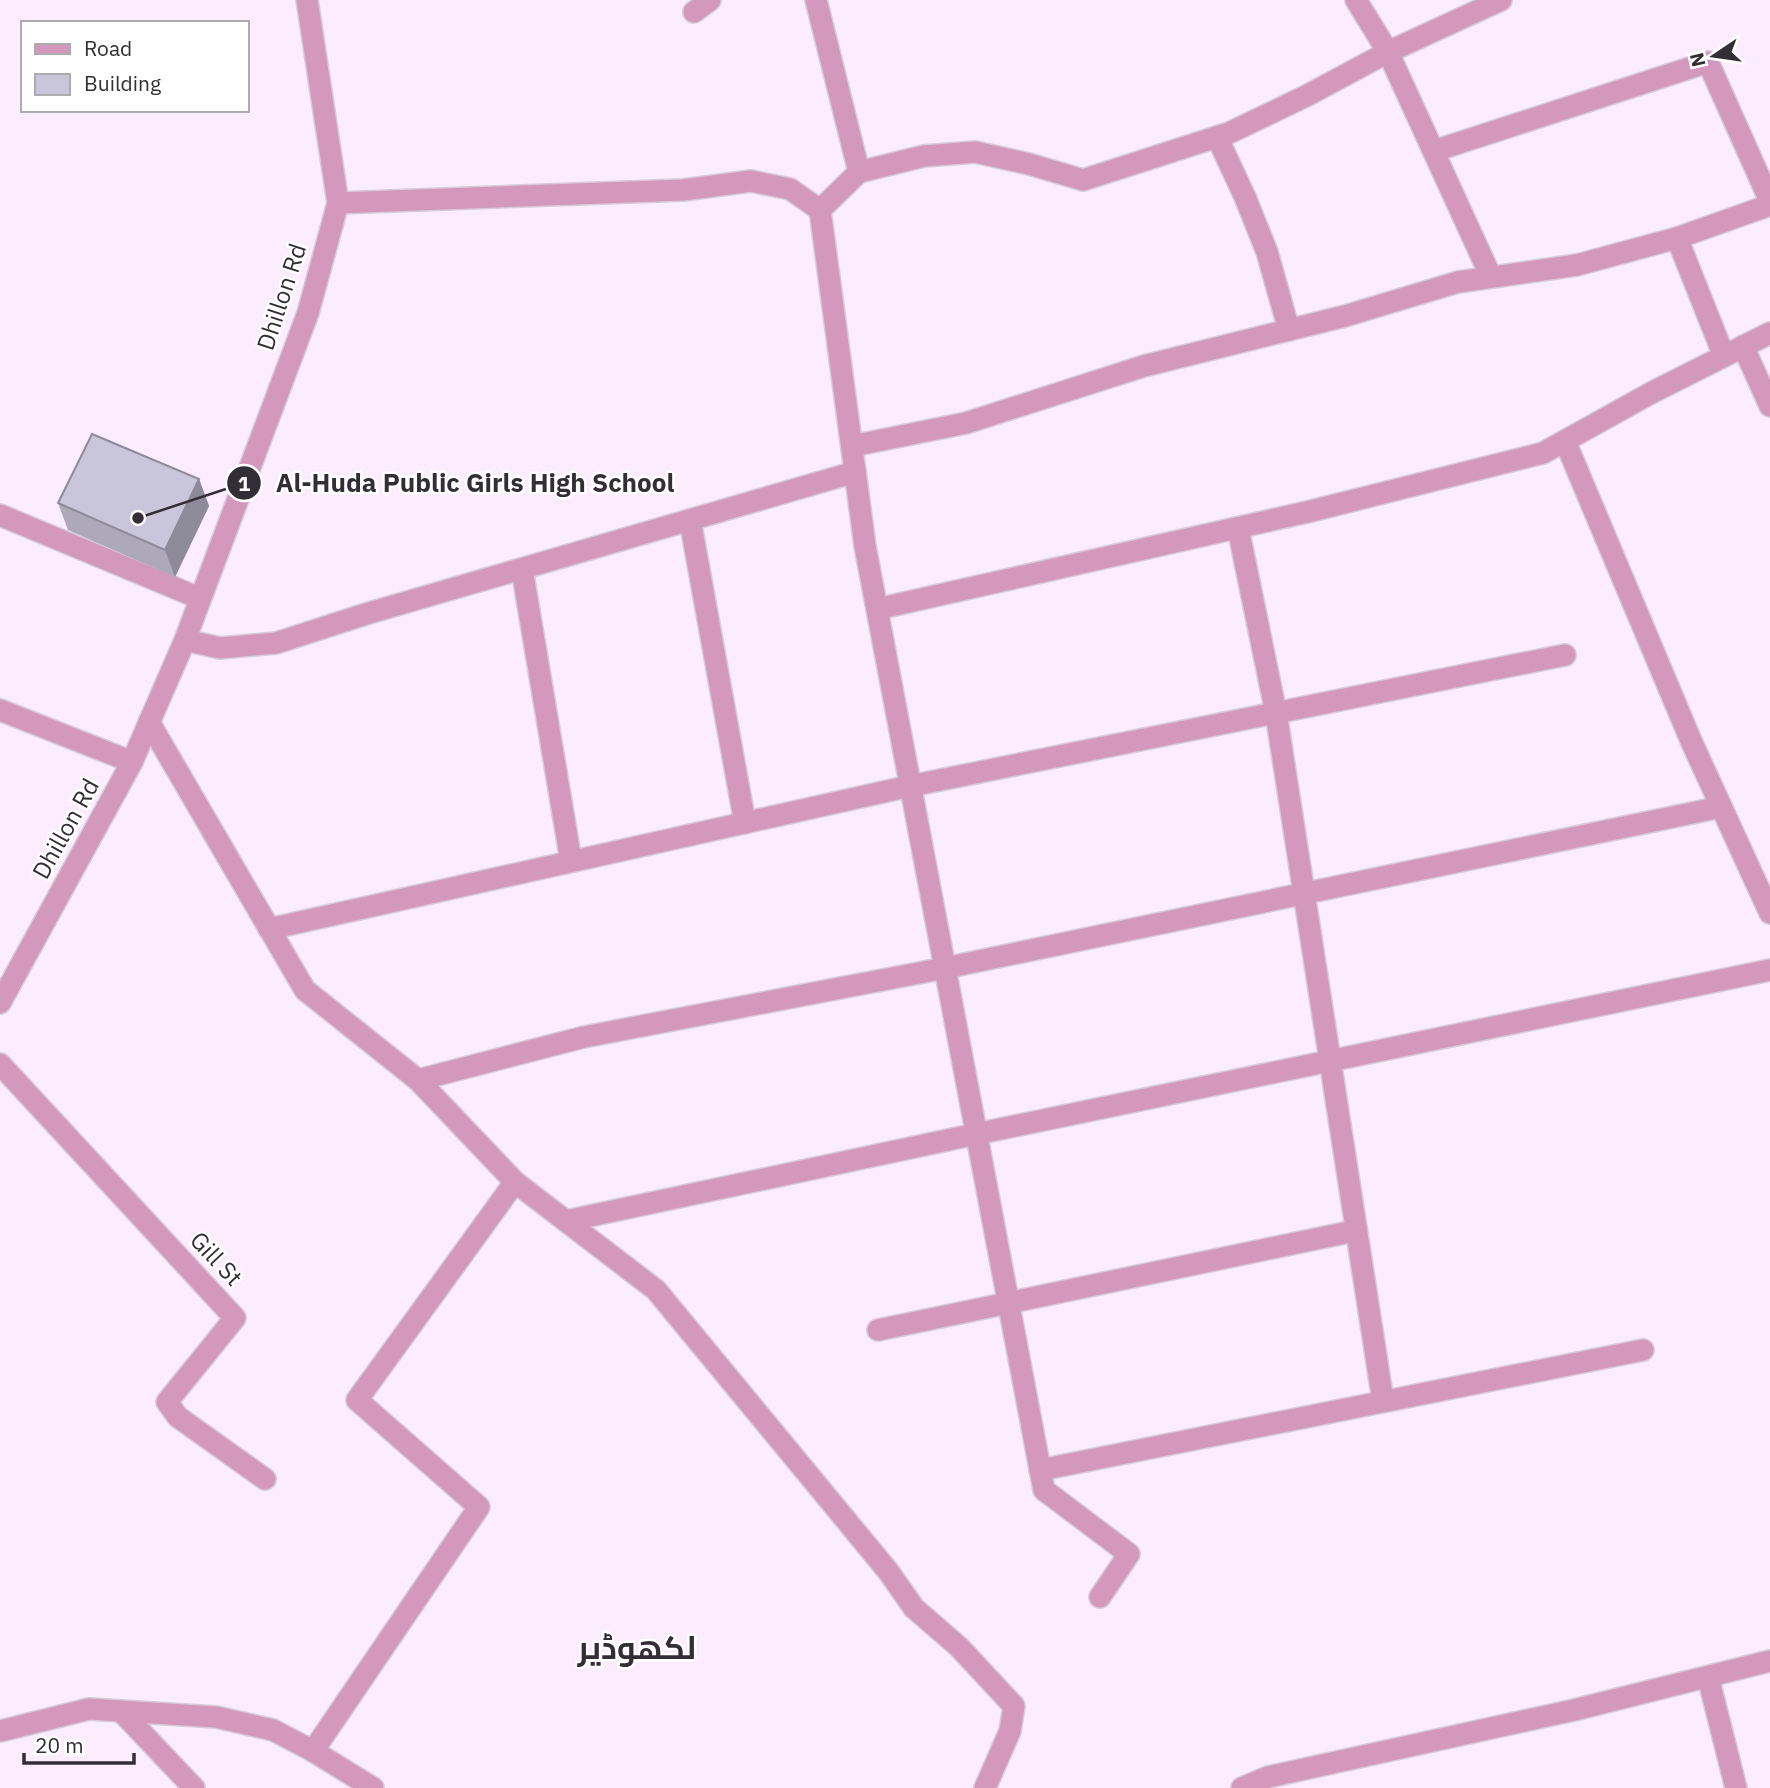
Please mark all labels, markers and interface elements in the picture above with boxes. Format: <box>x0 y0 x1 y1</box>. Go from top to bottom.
legend <box>21 21 248 112</box>
north arrow <box>1679 21 1749 91</box>
text: Road <box>84 34 132 62</box>
text: N <box>1684 50 1711 69</box>
text: Building <box>84 69 161 97</box>
street label: Dhillon Rd <box>249 239 313 354</box>
callout: Al-Huda Public Girls High School <box>227 460 688 507</box>
text: Al-Huda Public Girls High School <box>276 465 674 499</box>
text: 1 <box>238 469 251 497</box>
street label: Dhillon Rd <box>24 773 106 885</box>
street label: Gill St <box>183 1224 250 1293</box>
district label: لکھوڈیر <box>577 1626 696 1668</box>
scale bar <box>24 1722 135 1766</box>
text: 20 m <box>35 1731 84 1759</box>

